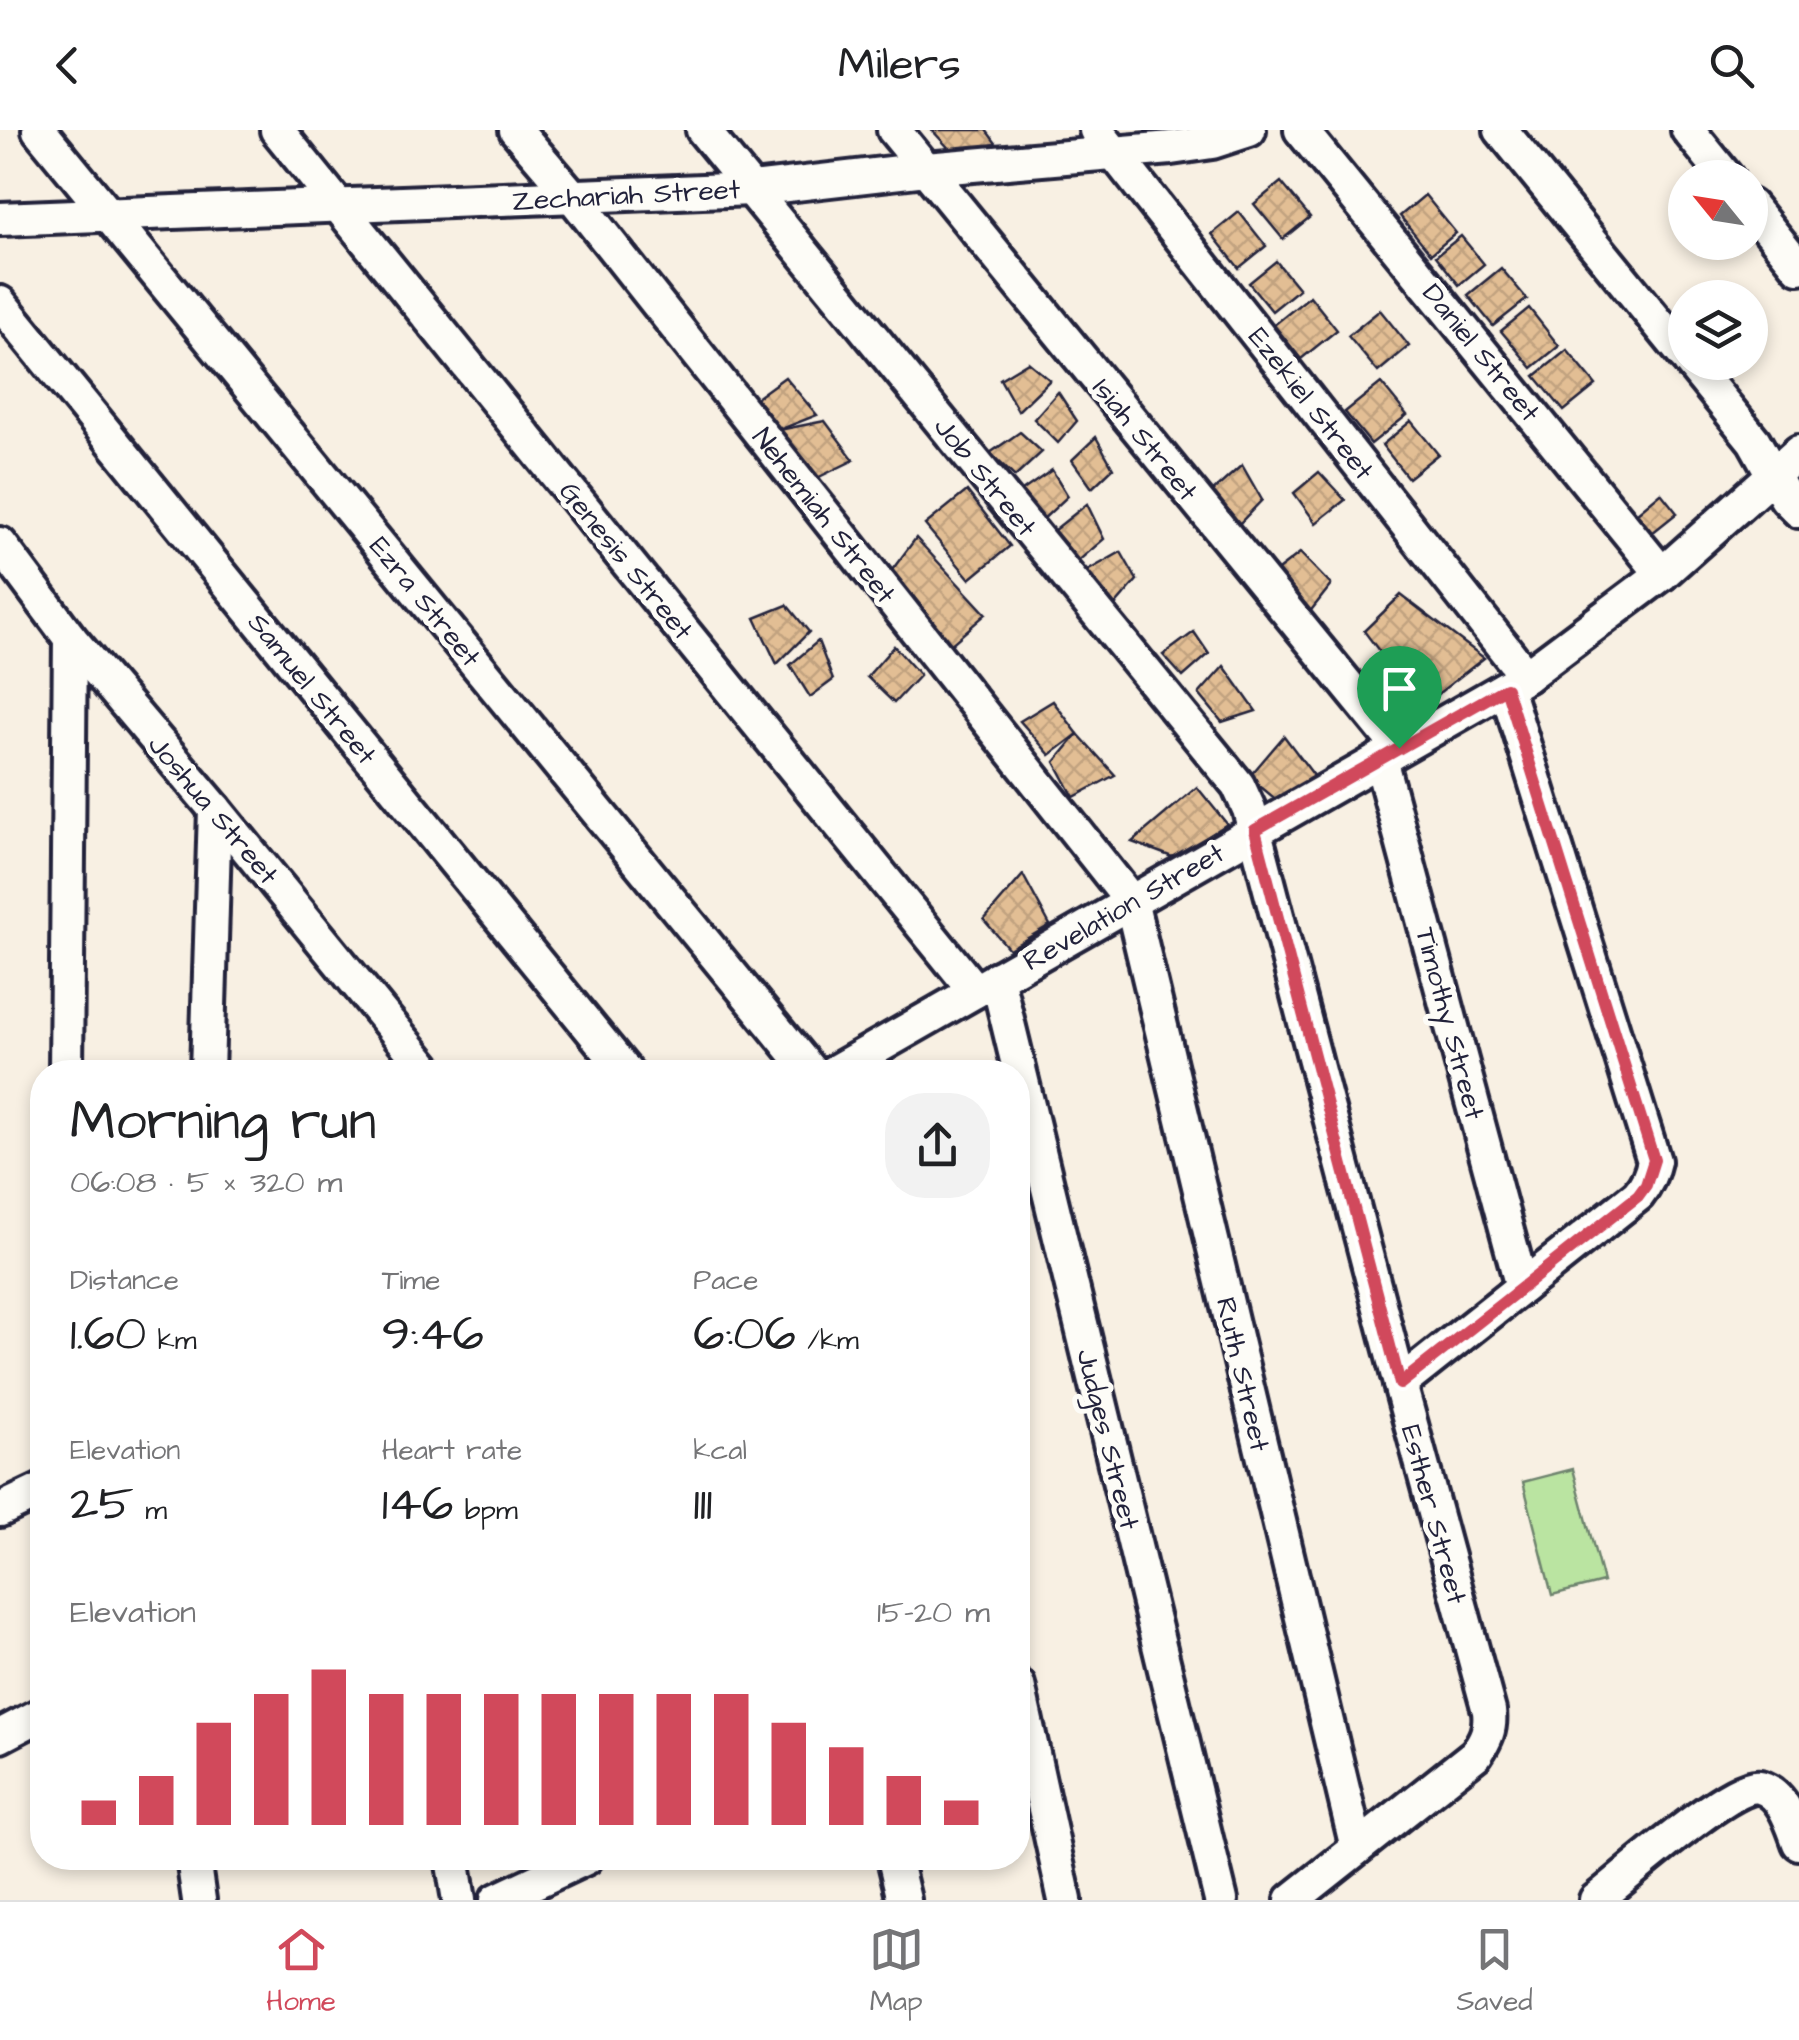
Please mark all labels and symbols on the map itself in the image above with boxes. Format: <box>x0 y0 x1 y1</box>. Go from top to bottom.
north arrow <box>1668 160 1768 260</box>
street label: Zechariah Street <box>511 170 742 221</box>
street label: Daniel Street <box>1413 275 1549 431</box>
street label: Ezekiel Street <box>1239 319 1383 489</box>
street label: Isiah Street <box>1083 370 1207 510</box>
street label: Job Street <box>924 409 1046 546</box>
street label: Nehemiah Street <box>743 420 905 613</box>
street label: Genesis Street <box>550 473 702 649</box>
street label: Ezra Street <box>360 528 490 676</box>
street label: Samuel Street <box>238 605 386 774</box>
pin <box>1357 646 1442 749</box>
street label: Joshua Street <box>139 727 288 894</box>
street label: Revelation Street <box>1016 833 1232 981</box>
street label: Timothy Street <box>1403 923 1494 1125</box>
street label: Ruth Street <box>1206 1293 1279 1456</box>
street label: Judges Street <box>1065 1345 1149 1535</box>
street label: Esther Street <box>1391 1420 1476 1609</box>

